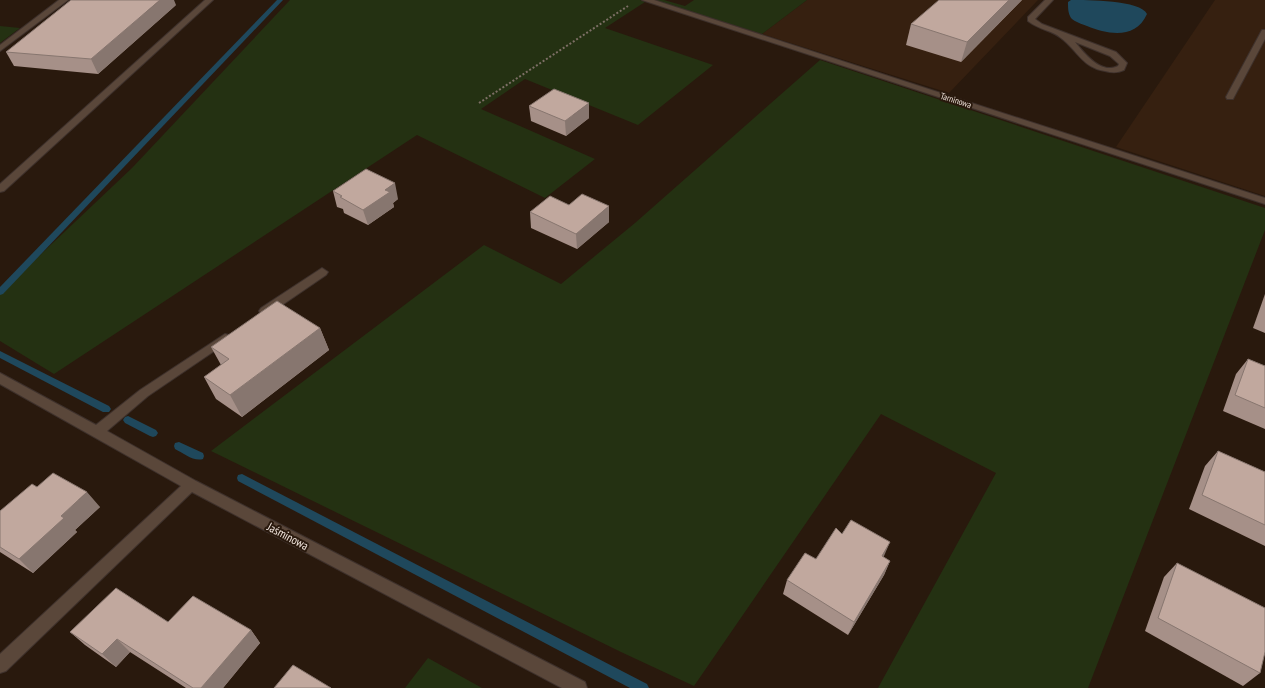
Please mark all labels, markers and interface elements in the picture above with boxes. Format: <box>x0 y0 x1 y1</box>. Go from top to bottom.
street label: Tarninowa <box>939 90 973 110</box>
street label: Jaśminowa <box>264 518 311 553</box>

